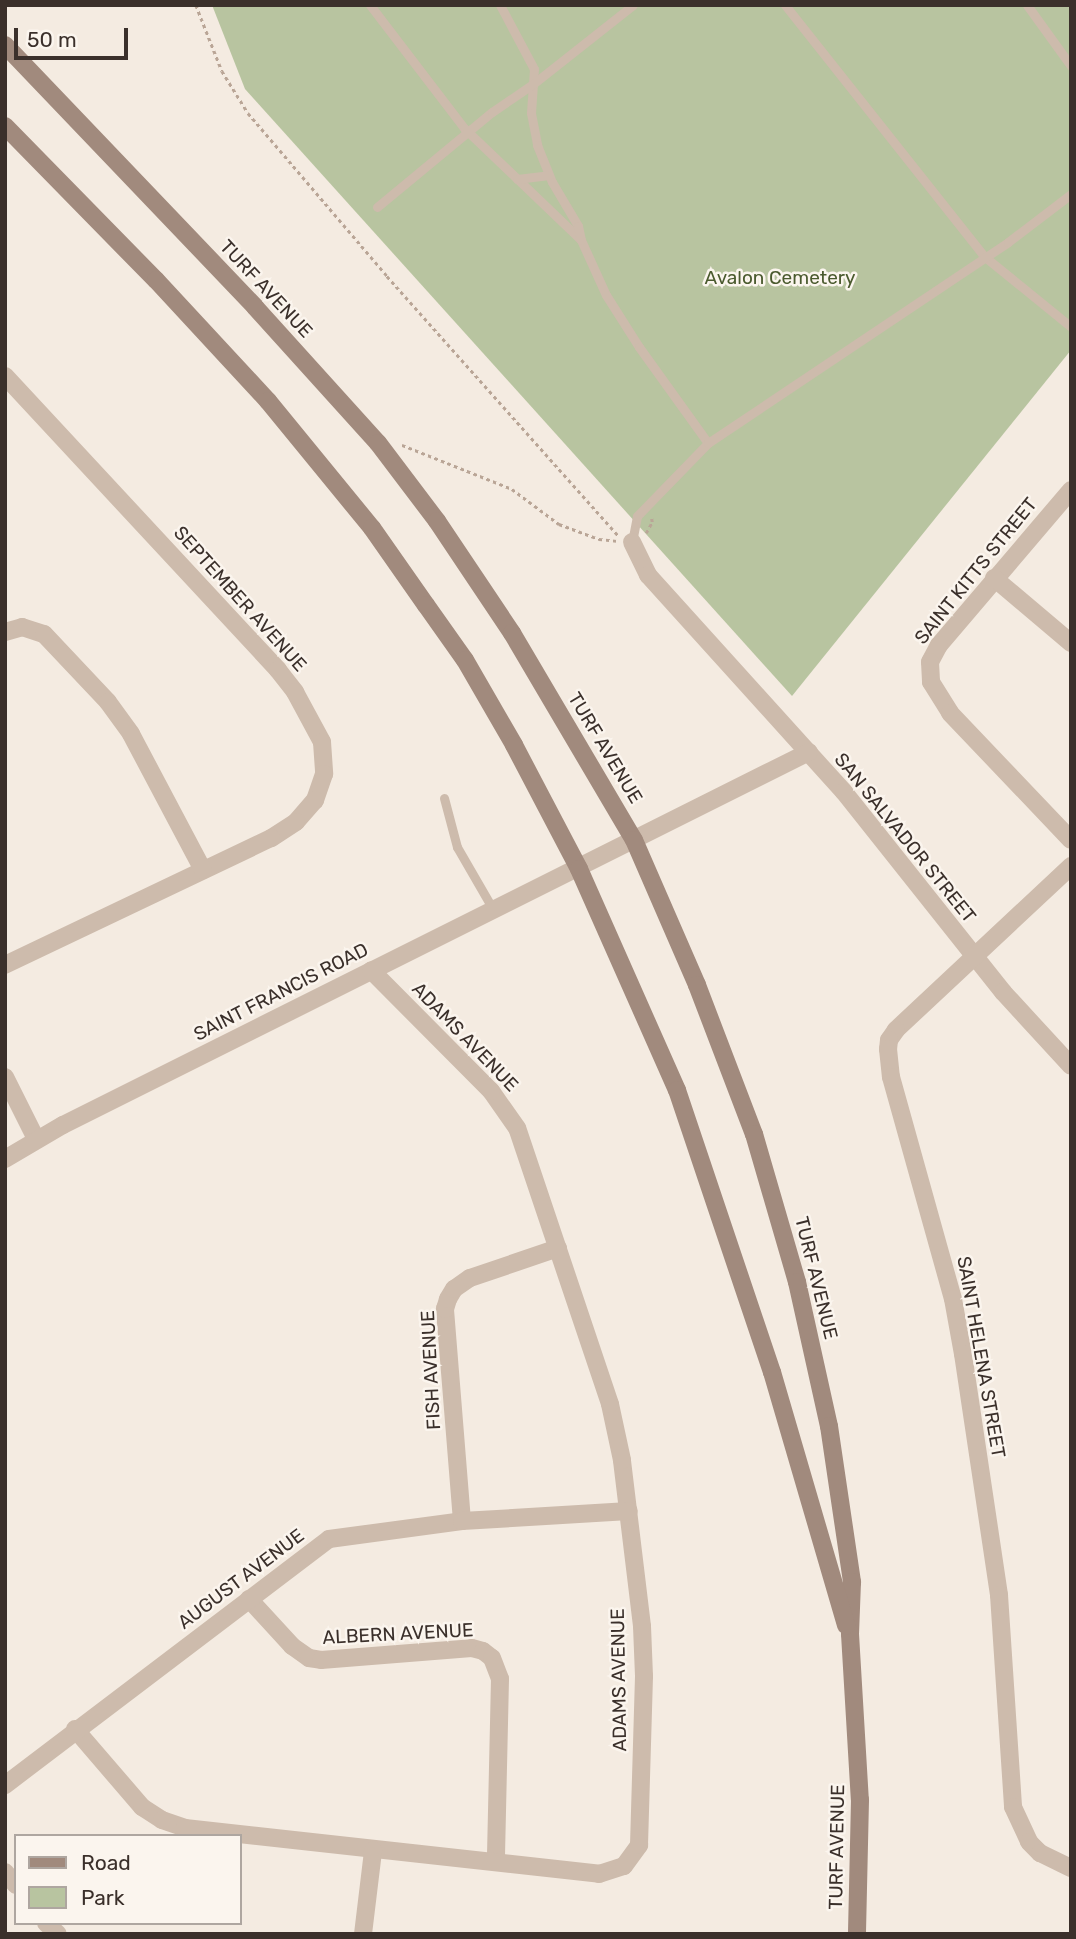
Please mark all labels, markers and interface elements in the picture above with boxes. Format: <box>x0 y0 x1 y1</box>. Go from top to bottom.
scale bar <box>18 14 131 58</box>
text: 50 m <box>27 27 77 52</box>
street label: TURF AVENUE <box>215 235 317 343</box>
park label: Avalon Cemetery <box>704 267 856 289</box>
street label: SAINT KITTS STREET <box>910 493 1042 649</box>
street label: SEPTEMBER AVENUE <box>169 521 311 677</box>
street label: TURF AVENUE <box>563 688 647 808</box>
street label: SAN SALVADOR STREET <box>829 748 981 928</box>
street label: SAINT FRANCIS ROAD <box>190 938 372 1046</box>
street label: ADAMS AVENUE <box>407 977 523 1097</box>
street label: TURF AVENUE <box>790 1214 842 1342</box>
street label: SAINT HELENA STREET <box>952 1254 1010 1460</box>
street label: FISH AVENUE <box>416 1309 446 1431</box>
street label: AUGUST AVENUE <box>173 1524 309 1634</box>
street label: ADAMS AVENUE <box>606 1608 632 1752</box>
street label: ALBERN AVENUE <box>322 1619 474 1649</box>
street label: TURF AVENUE <box>824 1784 850 1910</box>
legend <box>14 1834 242 1925</box>
text: Road <box>81 1850 131 1875</box>
text: Park <box>81 1885 125 1910</box>

